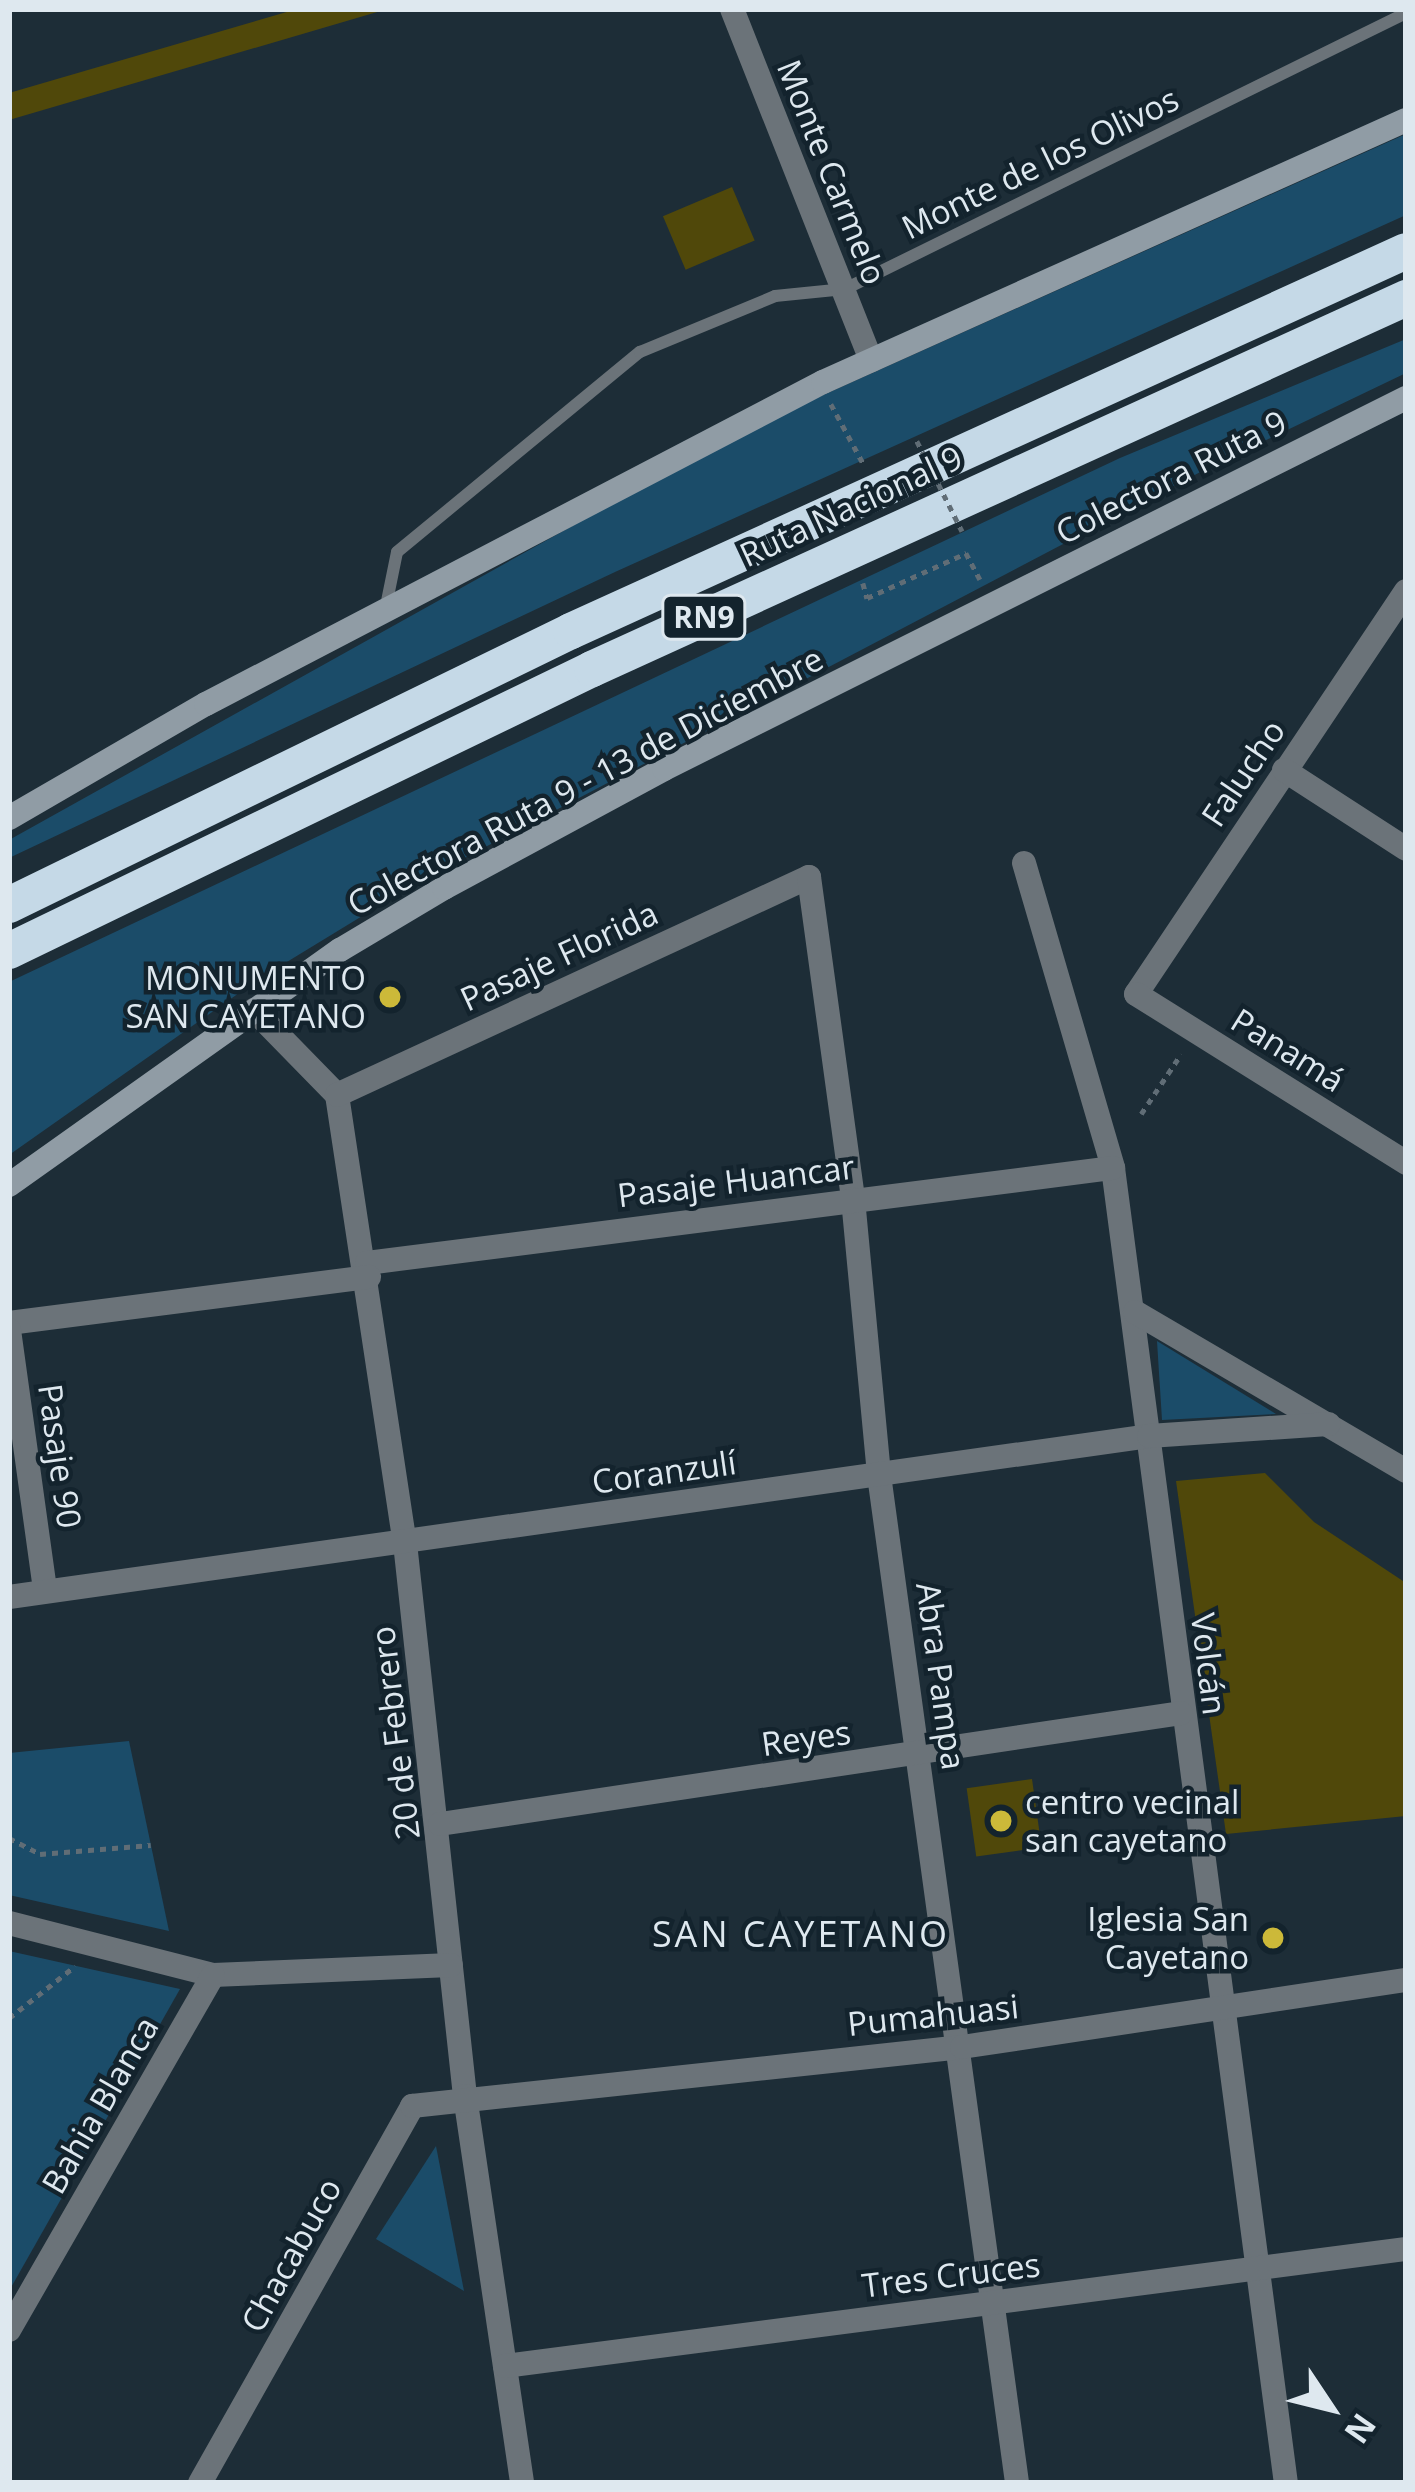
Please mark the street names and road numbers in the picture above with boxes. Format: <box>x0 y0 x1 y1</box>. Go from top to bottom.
street label: Monte Carmelo <box>769 54 895 290</box>
street label: Monte de los Olivos <box>895 79 1185 247</box>
street label: Colectora Ruta 9 <box>1049 402 1293 552</box>
street label: Ruta Nacional 9 <box>734 437 968 575</box>
road number: RN9 <box>659 593 749 641</box>
street label: Colectora Ruta 9 - 13 de Diciembre <box>341 639 829 923</box>
street label: Falucho <box>1193 712 1293 834</box>
street label: Pasaje Florida <box>454 893 664 1019</box>
street label: Panamá <box>1224 1000 1352 1100</box>
street label: Pasaje Huancar <box>615 1147 857 1215</box>
street label: Pasaje 90 <box>30 1381 90 1531</box>
street label: Coranzulí <box>589 1442 739 1502</box>
street label: Abra Pampa <box>908 1580 974 1772</box>
street label: Volcán <box>1183 1611 1235 1717</box>
street label: 20 de Febrero <box>362 1624 428 1842</box>
street label: Reyes <box>759 1712 853 1764</box>
street label: Pumahuasi <box>845 1986 1021 2044</box>
street label: Bahia Blanca <box>33 2010 167 2200</box>
street label: Chacabuco <box>233 2171 349 2339</box>
street label: Tres Cruces <box>860 2244 1042 2306</box>

